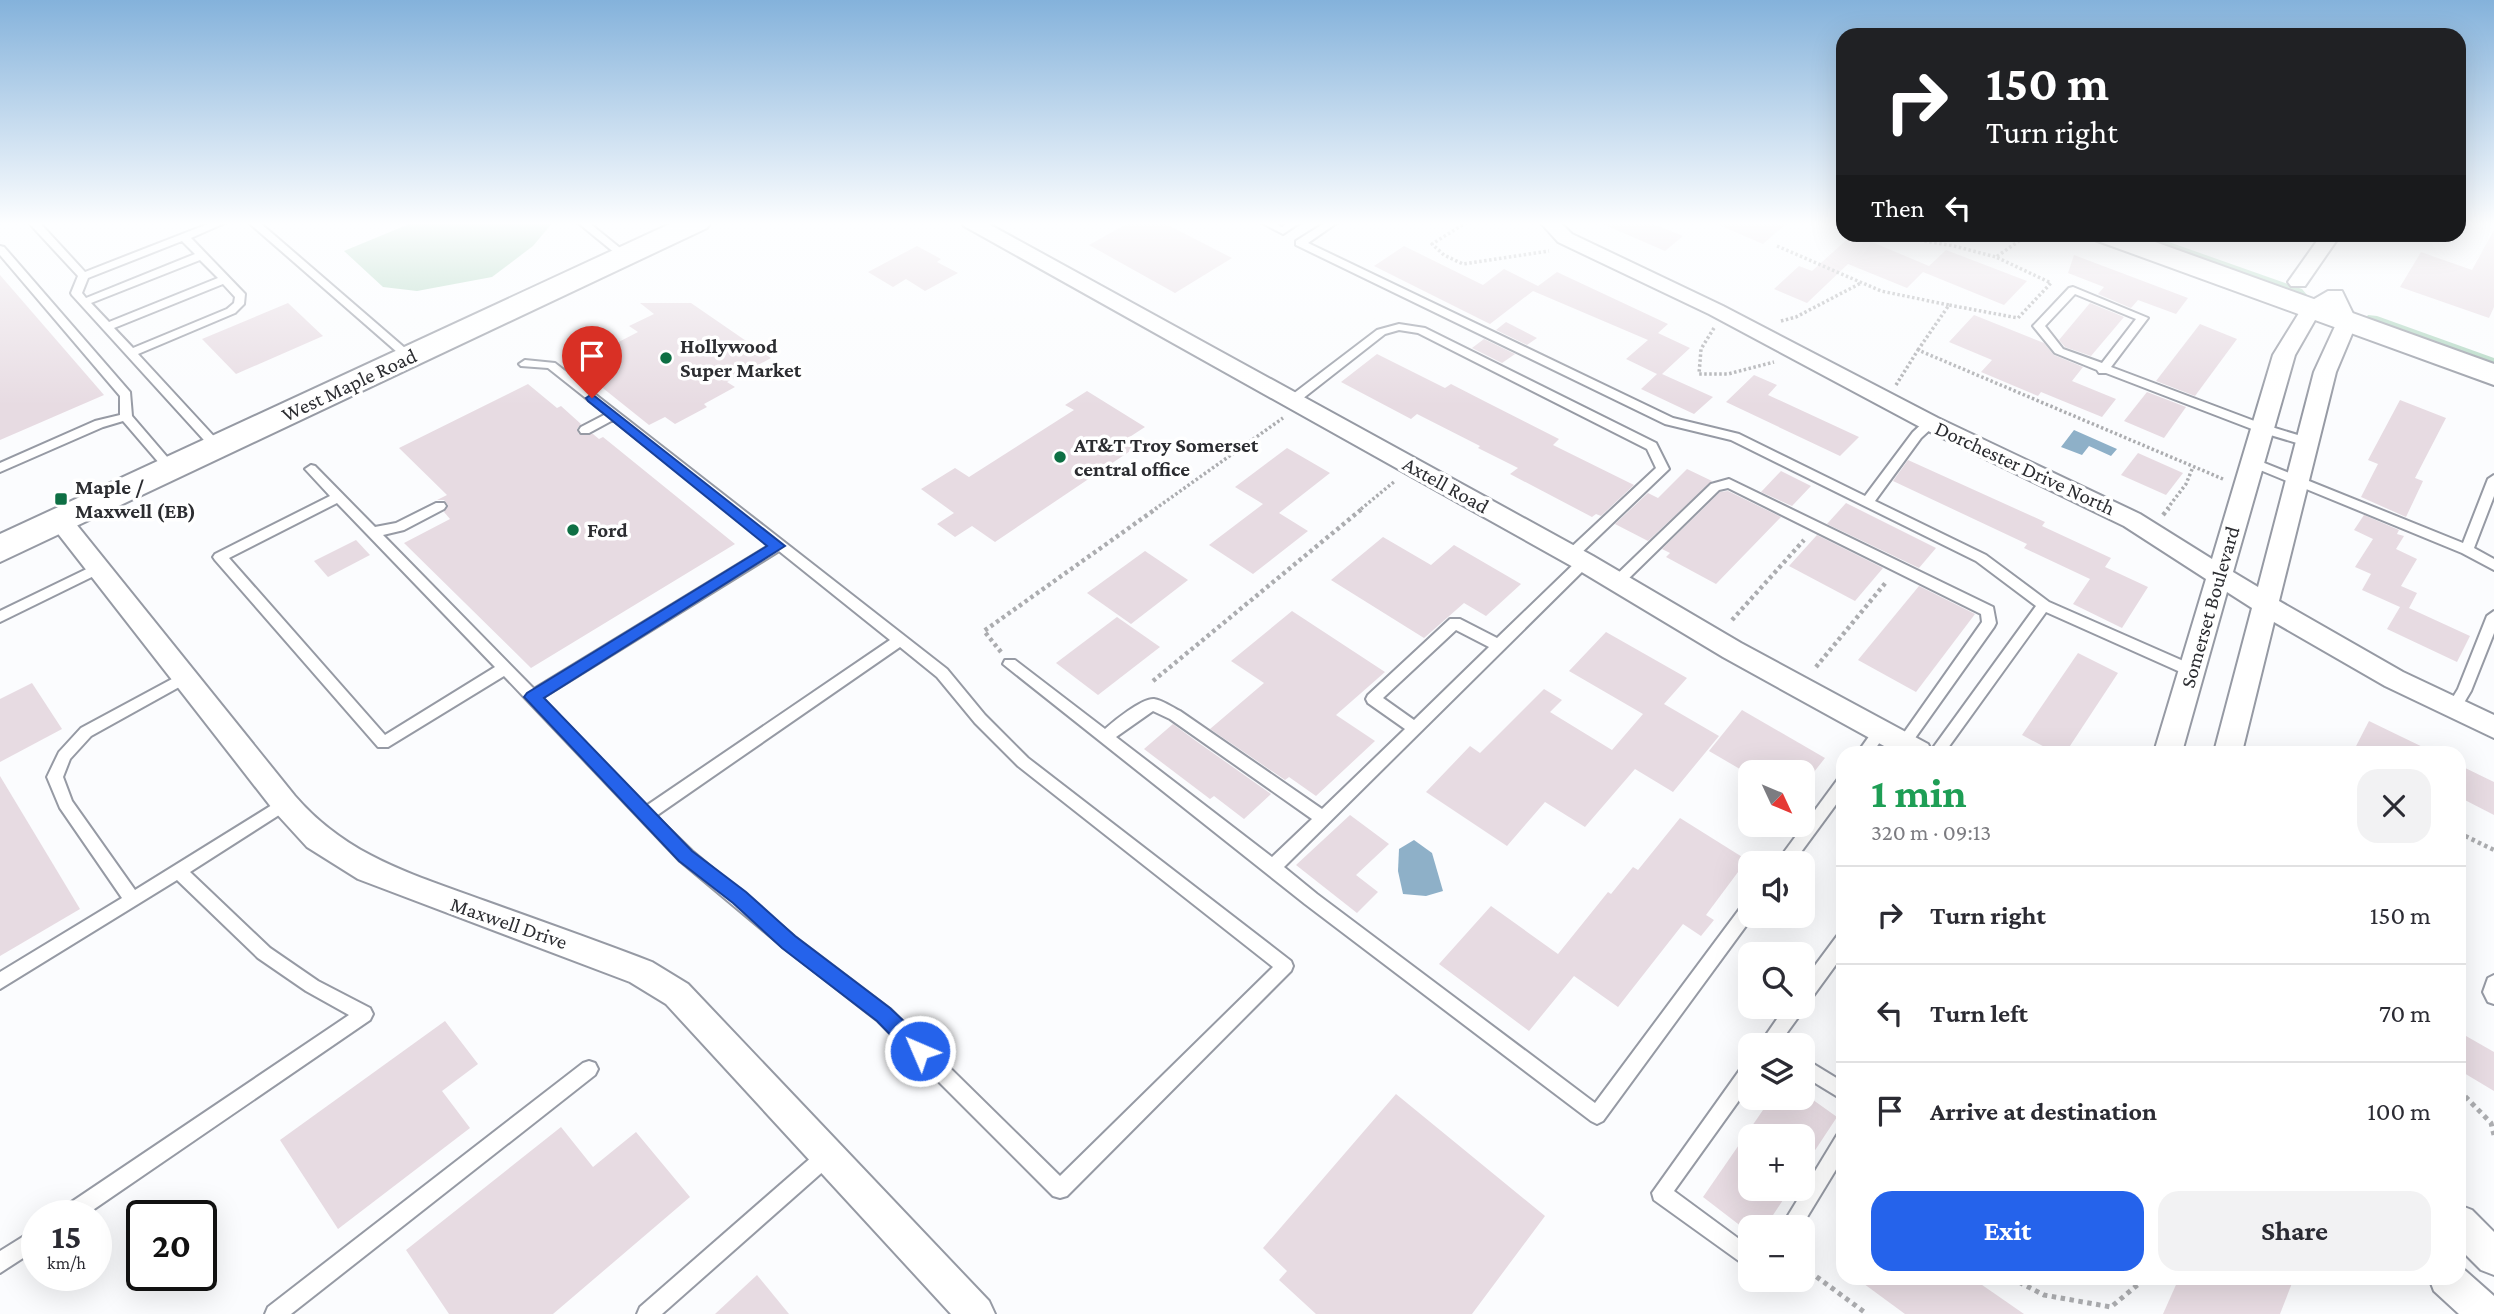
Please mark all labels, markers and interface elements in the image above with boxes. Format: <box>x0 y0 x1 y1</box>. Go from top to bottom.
icon: right <box>1871 56 1962 147</box>
text: 150 m <box>1986 56 2109 111</box>
text: Turn right <box>1986 114 2118 150</box>
icon: left <box>1939 189 1977 227</box>
text: Then <box>1871 194 1925 223</box>
pin <box>562 326 622 398</box>
place label: Hollywood Super Market <box>680 334 802 382</box>
icon: arrive <box>573 337 611 375</box>
street label: West Maple Road <box>278 343 420 427</box>
marker: Hollywood Super Market <box>658 350 674 366</box>
street label: Dorchester Drive North <box>1931 416 2119 520</box>
place label: AT&T Troy Somerset central office <box>1073 433 1259 481</box>
marker: AT&T Troy Somerset central office <box>1052 449 1068 465</box>
street label: Axtell Road <box>1399 452 1493 518</box>
place label: Maple / Maxwell (EB) <box>75 475 196 523</box>
marker: Maple / Maxwell (EB) <box>53 491 69 507</box>
place label: Ford <box>587 518 628 542</box>
marker: Ford <box>565 522 581 538</box>
street label: Somerset Boulevard <box>2175 523 2245 691</box>
north arrow <box>1738 760 1815 836</box>
map controls <box>1738 760 1815 1292</box>
text: 1 min <box>1871 769 1967 816</box>
button: close <box>2357 769 2431 843</box>
text: 320 m · 09:13 <box>1871 819 1991 845</box>
button: sound <box>1738 851 1815 928</box>
street label: Maxwell Drive <box>447 892 571 954</box>
icon: right <box>1871 896 1909 934</box>
text: Turn right <box>1930 901 2046 930</box>
text: 150 m <box>2370 901 2431 930</box>
button: search <box>1738 942 1815 1019</box>
icon: left <box>1871 994 1909 1032</box>
text: Turn left <box>1930 999 2028 1028</box>
text: 70 m <box>2379 999 2431 1028</box>
position arrow <box>883 1014 957 1088</box>
button: layers <box>1738 1033 1815 1110</box>
icon: arrive <box>1871 1092 1909 1130</box>
text: Arrive at destination <box>1930 1097 2157 1126</box>
text: 100 m <box>2367 1097 2431 1126</box>
button: + <box>1738 1124 1815 1201</box>
button: Exit <box>1871 1191 2144 1271</box>
button: Share <box>2158 1191 2431 1271</box>
speed limit sign: 20 <box>126 1200 217 1291</box>
button: − <box>1738 1215 1815 1292</box>
text: 15 <box>51 1217 82 1256</box>
text: km/h <box>47 1253 86 1273</box>

